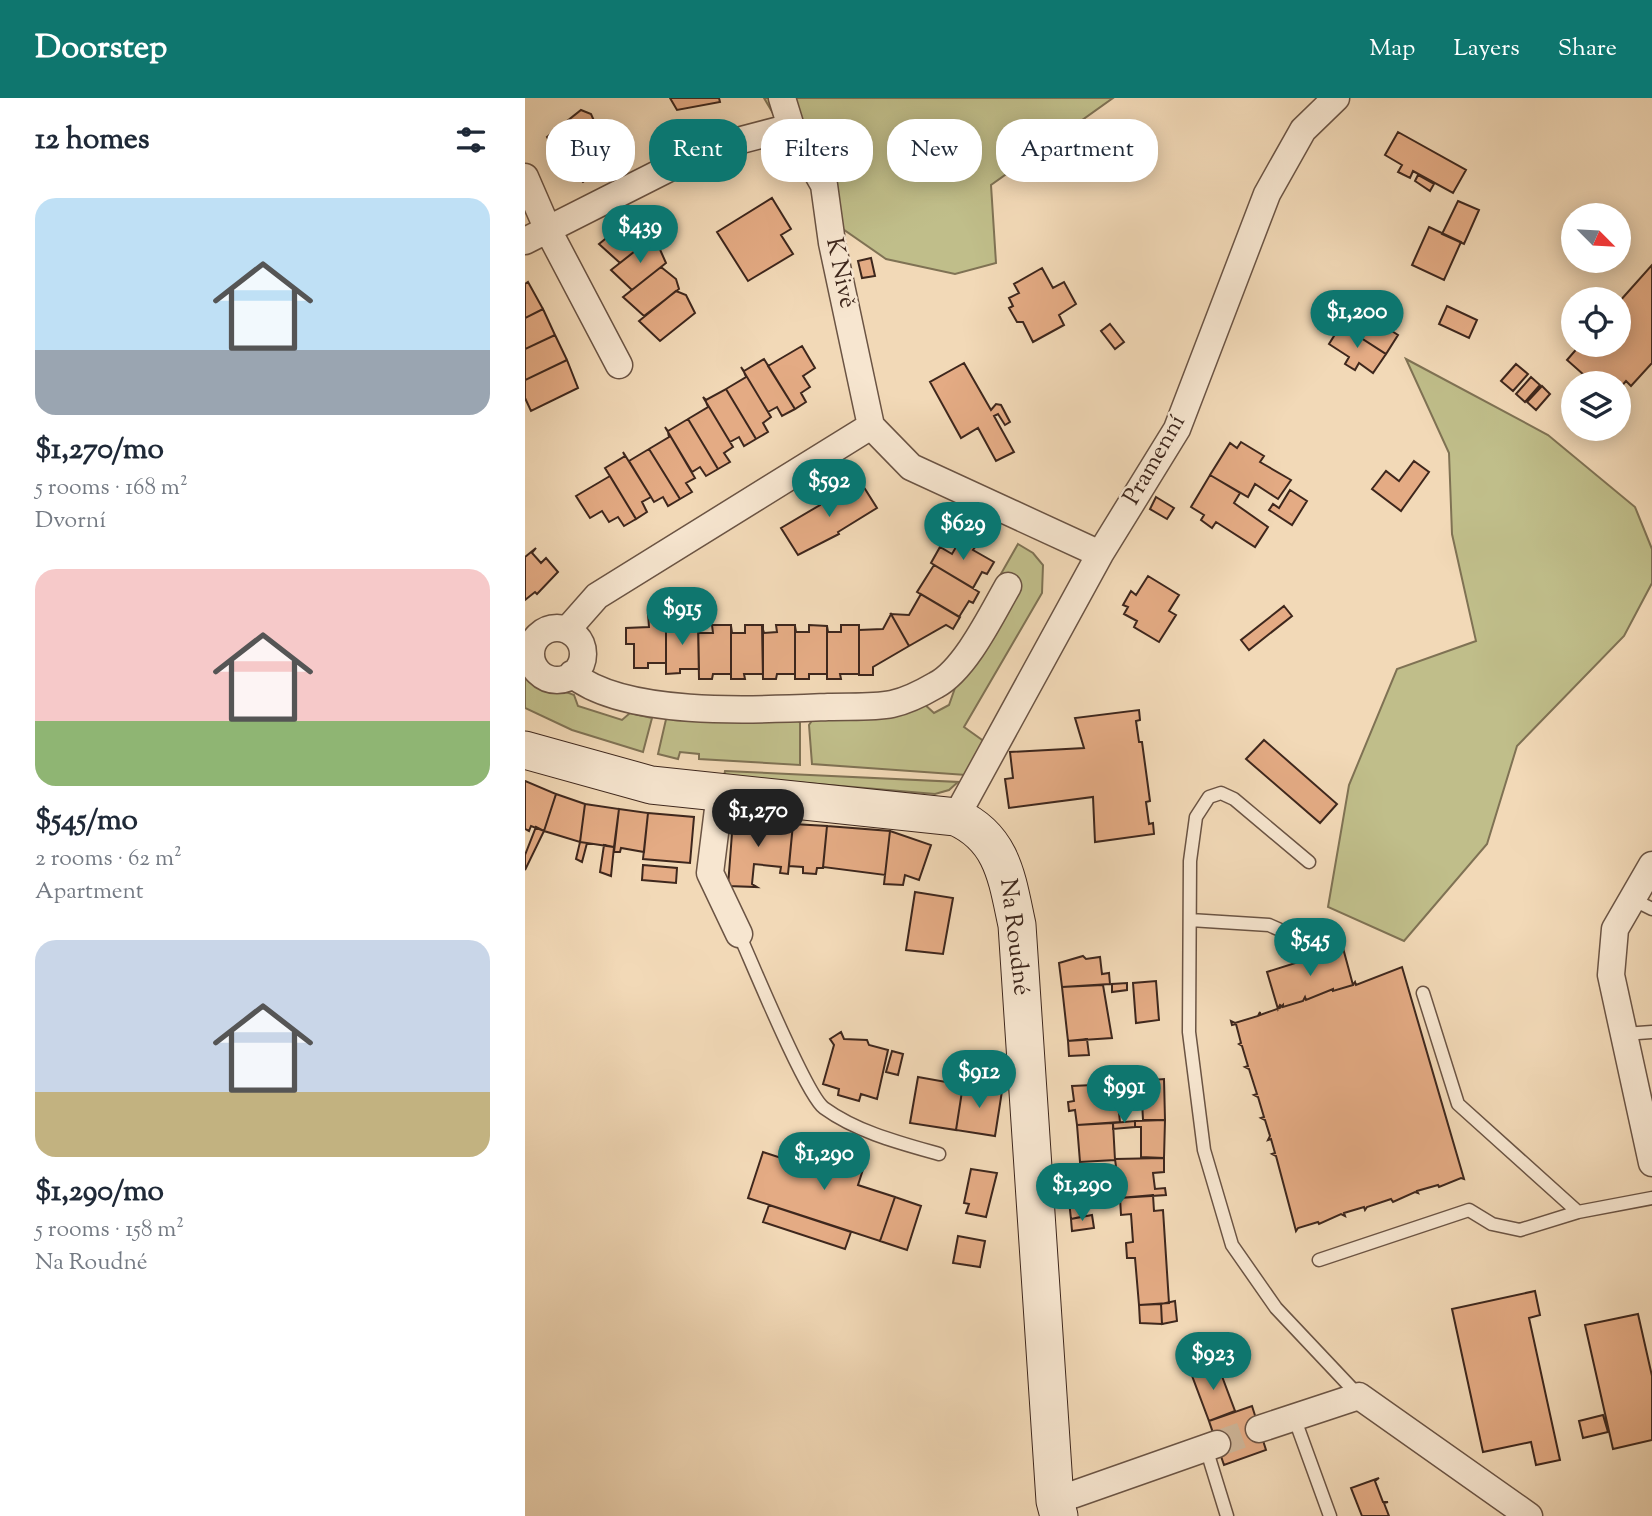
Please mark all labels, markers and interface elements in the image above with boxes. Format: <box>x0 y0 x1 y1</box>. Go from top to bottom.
text: Doorstep <box>35 25 167 73</box>
text: Map <box>1369 32 1415 66</box>
text: Layers <box>1453 32 1520 66</box>
text: Share <box>1558 32 1617 66</box>
text: 12 homes <box>35 119 150 162</box>
chip: Buy <box>546 119 635 182</box>
chip: Rent <box>649 119 747 182</box>
chip: Filters <box>761 119 873 182</box>
chip: New <box>887 119 982 182</box>
chip: Apartment <box>996 119 1158 182</box>
icon: filters <box>452 121 490 159</box>
north arrow <box>1561 203 1631 273</box>
map controls <box>1561 203 1631 441</box>
pin: $439 <box>599 206 681 265</box>
text: $439 <box>618 211 662 244</box>
street label: K Nivě <box>816 235 864 311</box>
icon: home <box>200 243 326 369</box>
button: locate <box>1561 287 1631 357</box>
pin: $1,200 <box>1300 290 1414 350</box>
text: $1,200 <box>1327 296 1387 329</box>
button: layers <box>1561 371 1631 441</box>
street label: Pramenní <box>1115 408 1195 511</box>
text: $1,270/mo <box>35 429 164 472</box>
pin: $592 <box>788 460 870 519</box>
text: $592 <box>808 465 850 498</box>
text: 5 rooms · 168 m² <box>35 472 188 505</box>
pin: $629 <box>922 503 1004 562</box>
text: Dvorní <box>35 505 106 538</box>
text: $629 <box>940 508 986 541</box>
pin: $915 <box>641 588 723 647</box>
text: $915 <box>662 593 702 626</box>
icon: home <box>200 614 326 740</box>
pin: $1,270 <box>701 790 815 849</box>
text: $1,270 <box>728 795 788 828</box>
text: $545/mo <box>35 800 138 843</box>
text: 2 rooms · 62 m² <box>35 843 182 876</box>
text: Apartment <box>35 876 144 909</box>
street label: Na Roudné <box>990 877 1038 997</box>
pin: $545 <box>1269 918 1351 978</box>
text: $545 <box>1290 924 1330 957</box>
icon: home <box>200 985 326 1111</box>
pin: $912 <box>938 1051 1020 1110</box>
text: $912 <box>958 1056 1000 1089</box>
pin: $991 <box>1083 1066 1165 1125</box>
text: $991 <box>1103 1071 1145 1104</box>
pin: $1,290 <box>767 1132 881 1192</box>
text: $1,290 <box>794 1138 854 1171</box>
pin: $1,290 <box>1025 1164 1139 1223</box>
text: $1,290 <box>1052 1169 1112 1202</box>
text: $1,290/mo <box>35 1171 164 1214</box>
text: 5 rooms · 158 m² <box>35 1214 184 1247</box>
text: Na Roudné <box>35 1247 148 1280</box>
pin: $923 <box>1172 1332 1254 1392</box>
text: $923 <box>1191 1338 1235 1371</box>

